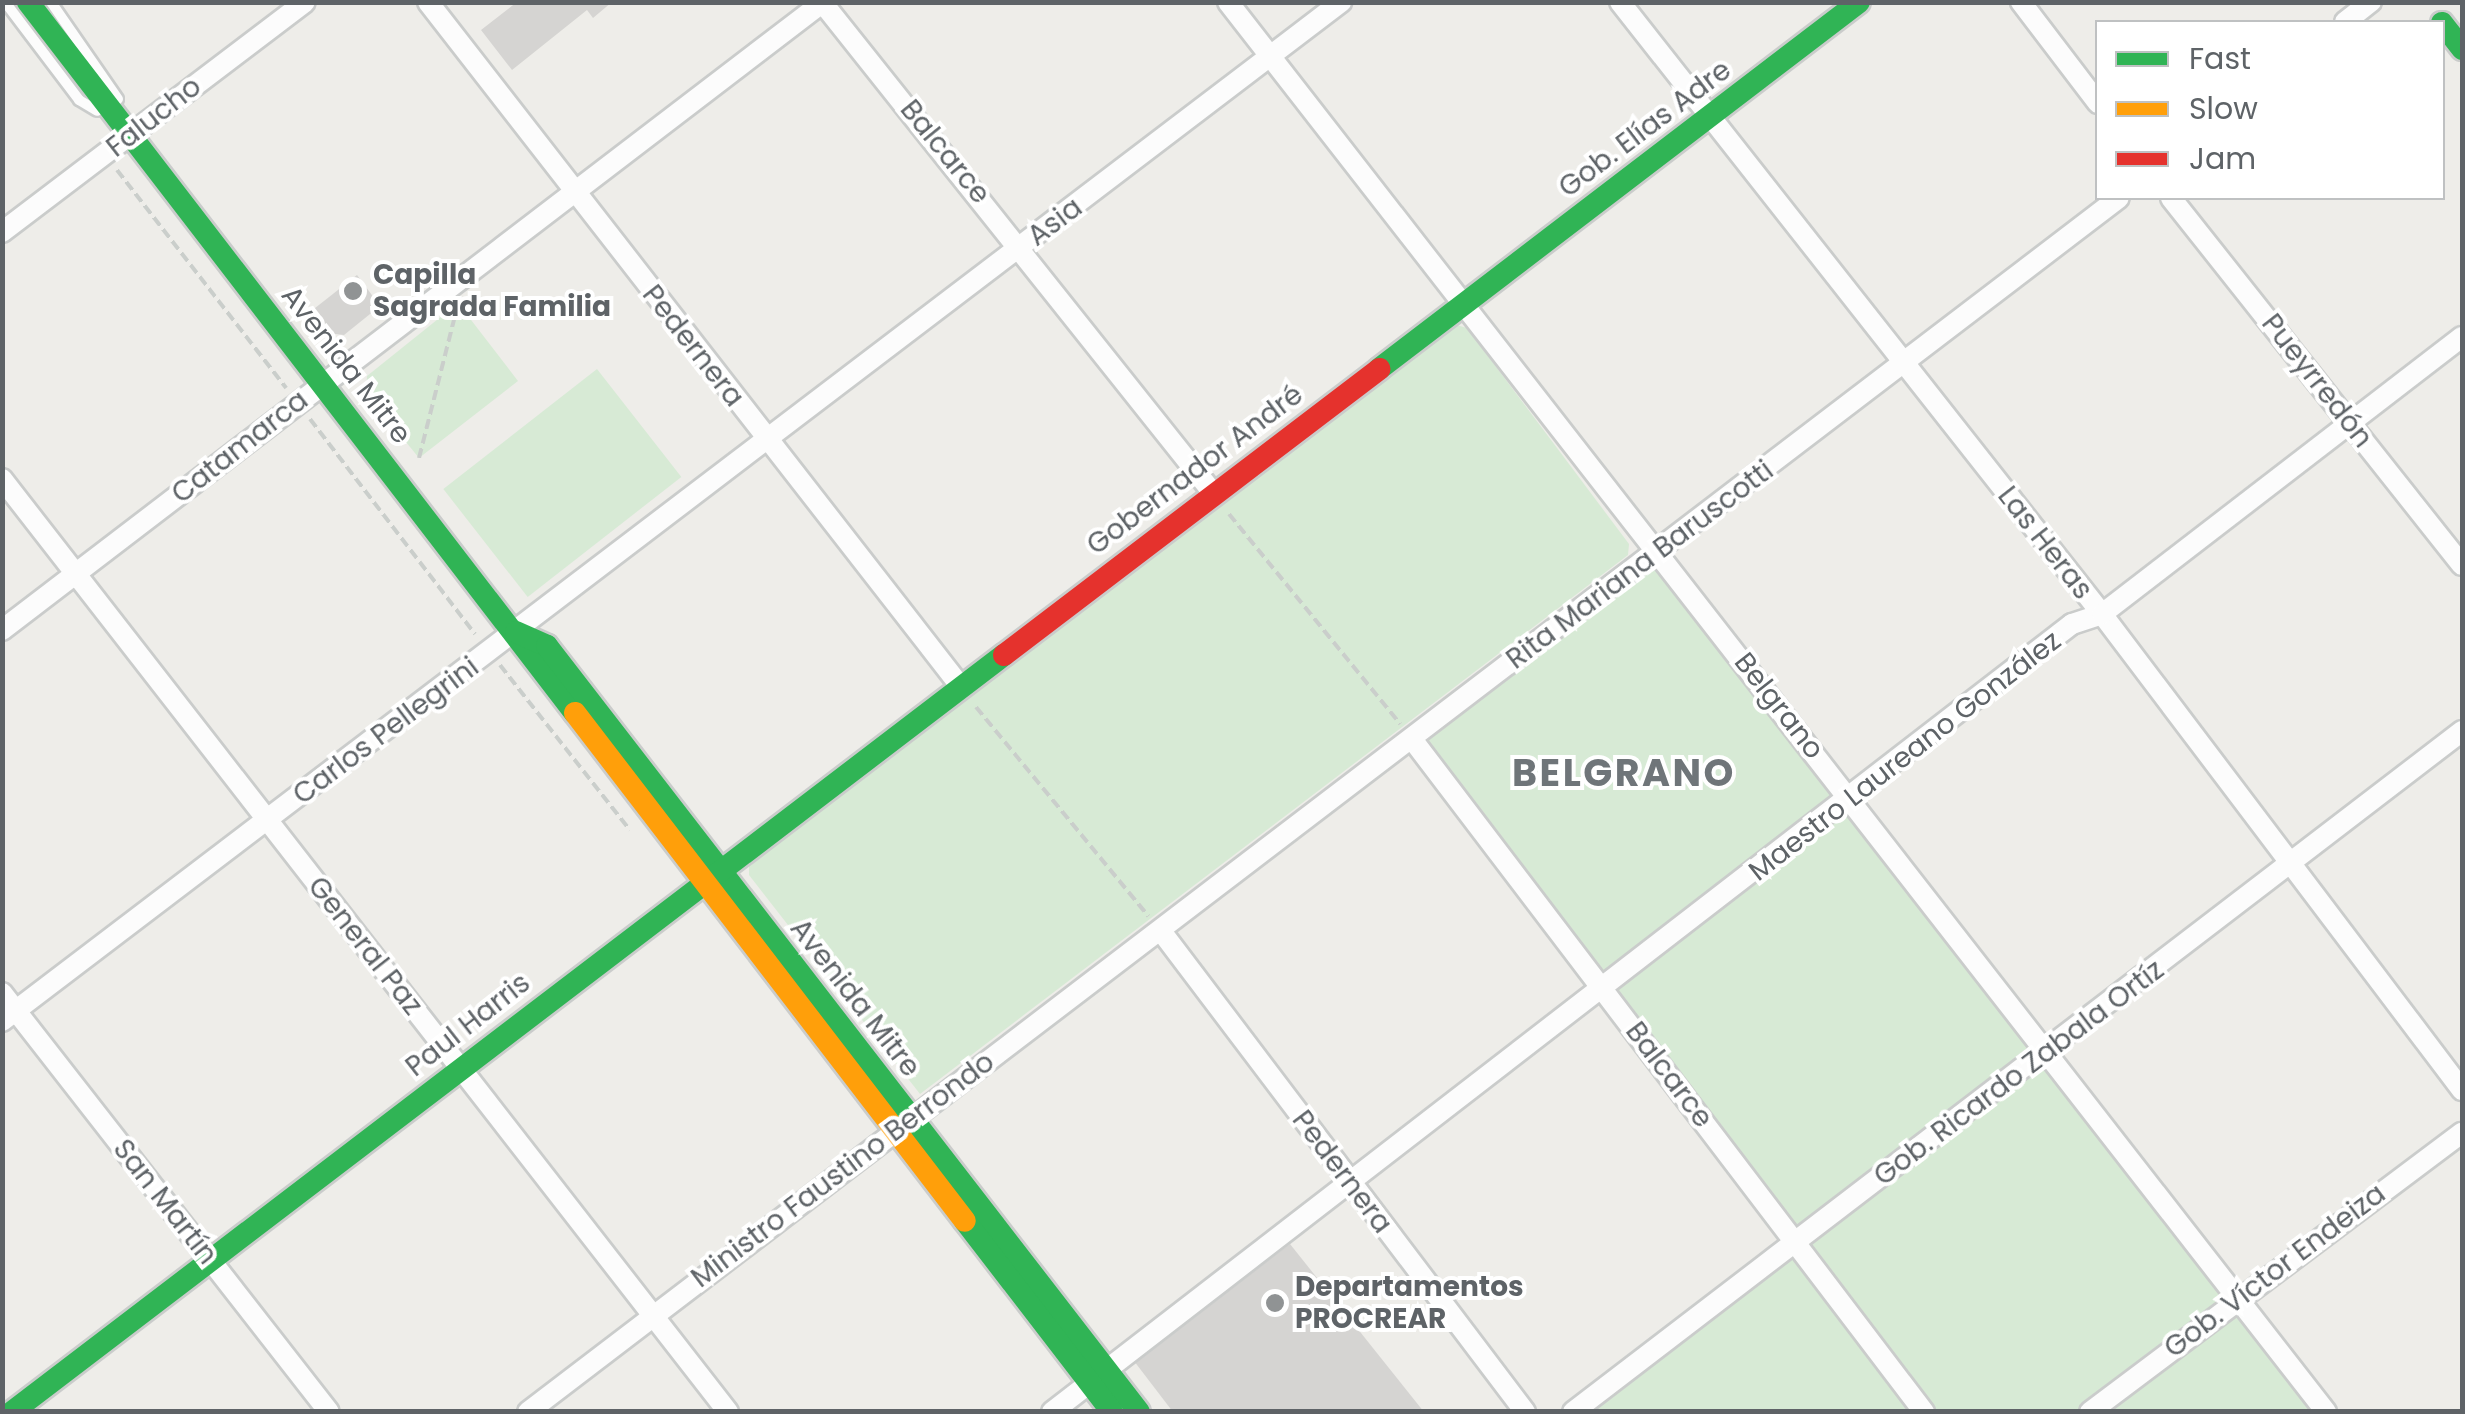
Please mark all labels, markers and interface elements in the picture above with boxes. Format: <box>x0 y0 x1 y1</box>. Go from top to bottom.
legend <box>2095 20 2445 200</box>
text: Fast <box>2189 37 2251 80</box>
street label: Gob. Elías Adre <box>1552 53 1738 205</box>
street label: Falucho <box>100 70 208 164</box>
text: Slow <box>2189 87 2258 130</box>
street label: Balcarce <box>893 93 997 211</box>
text: Jam <box>2189 137 2256 180</box>
street label: Asia <box>1021 191 1089 253</box>
place label: Capilla Sagrada Familia <box>373 258 611 324</box>
street label: Avenida Mitre <box>274 279 418 451</box>
street label: Pedernera <box>635 279 751 413</box>
marker: Capilla Sagrada Familia <box>342 280 364 302</box>
street label: Pueyrredón <box>2254 308 2380 454</box>
street label: Gobernador André <box>1080 378 1310 562</box>
street label: Catamarca <box>165 383 315 511</box>
street label: Rita Mariana Baruscotti <box>1500 454 1780 676</box>
street label: Las Heras <box>1991 480 2099 606</box>
street label: Maestro Laureano González <box>1742 624 2068 888</box>
street label: Belgrano <box>1727 646 1831 766</box>
street label: Carlos Pellegrini <box>287 650 485 812</box>
district label: BELGRANO <box>1512 750 1736 796</box>
street label: General Paz <box>301 870 429 1022</box>
street label: Avenida Mitre <box>783 912 927 1084</box>
street label: Gob. Ricardo Zabala Ortíz <box>1867 953 2171 1193</box>
street label: Paul Harris <box>399 966 537 1084</box>
street label: Balcarce <box>1618 1015 1720 1135</box>
street label: Ministro Faustino Berrondo <box>685 1045 1001 1295</box>
street label: Pedernera <box>1285 1104 1399 1240</box>
street label: San Martín <box>106 1133 224 1271</box>
street label: Gob. Víctor Endeiza <box>2158 1177 2392 1365</box>
place label: Departamentos PROCREAR <box>1295 1270 1524 1336</box>
marker: Departamentos PROCREAR <box>1264 1292 1286 1314</box>

